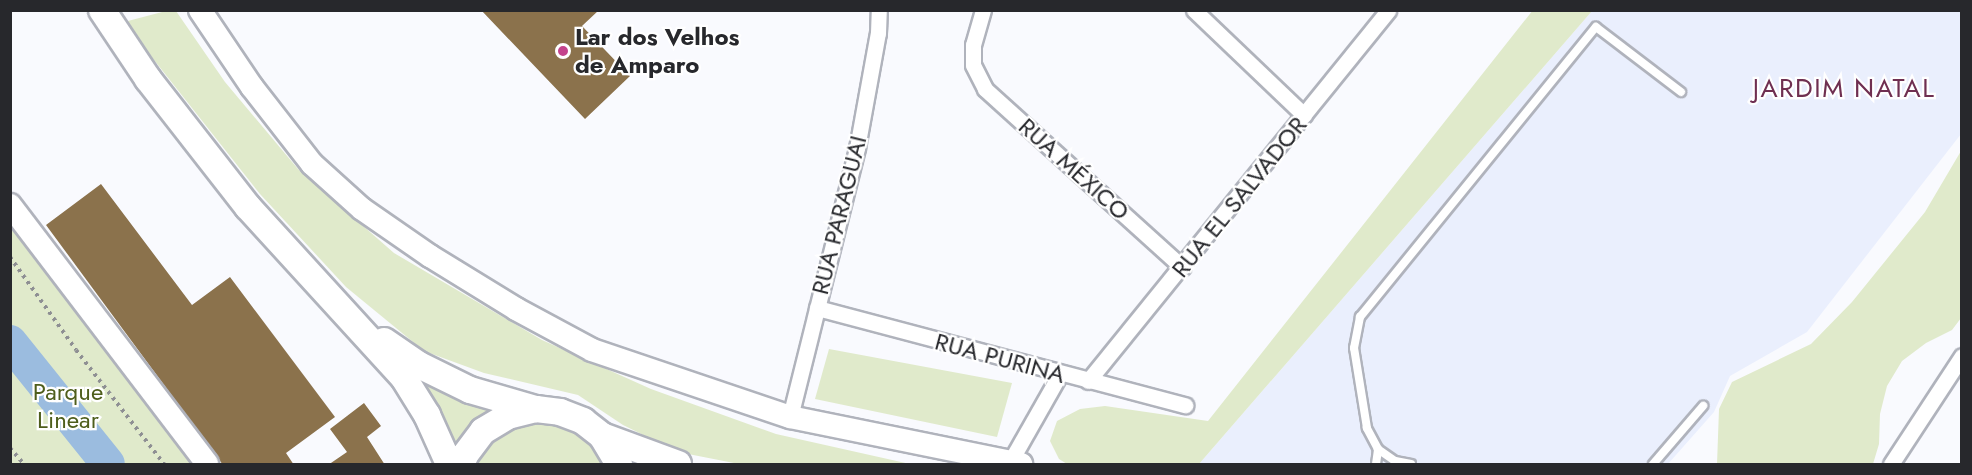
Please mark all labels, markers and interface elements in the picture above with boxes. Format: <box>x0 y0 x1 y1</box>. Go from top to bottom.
place label: Lar dos Velhos de Amparo <box>575 23 739 79</box>
marker: Lar dos Velhos de Amparo <box>556 44 570 58</box>
district label: JARDIM NATAL <box>1753 73 1935 105</box>
street label: RUA EL SALVADOR <box>1165 111 1313 283</box>
street label: RUA MÉXICO <box>1013 112 1135 226</box>
street label: RUA PARAGUAI <box>805 133 873 297</box>
street label: RUA PURINA <box>932 327 1068 389</box>
park label: Parque Linear <box>33 378 103 434</box>

